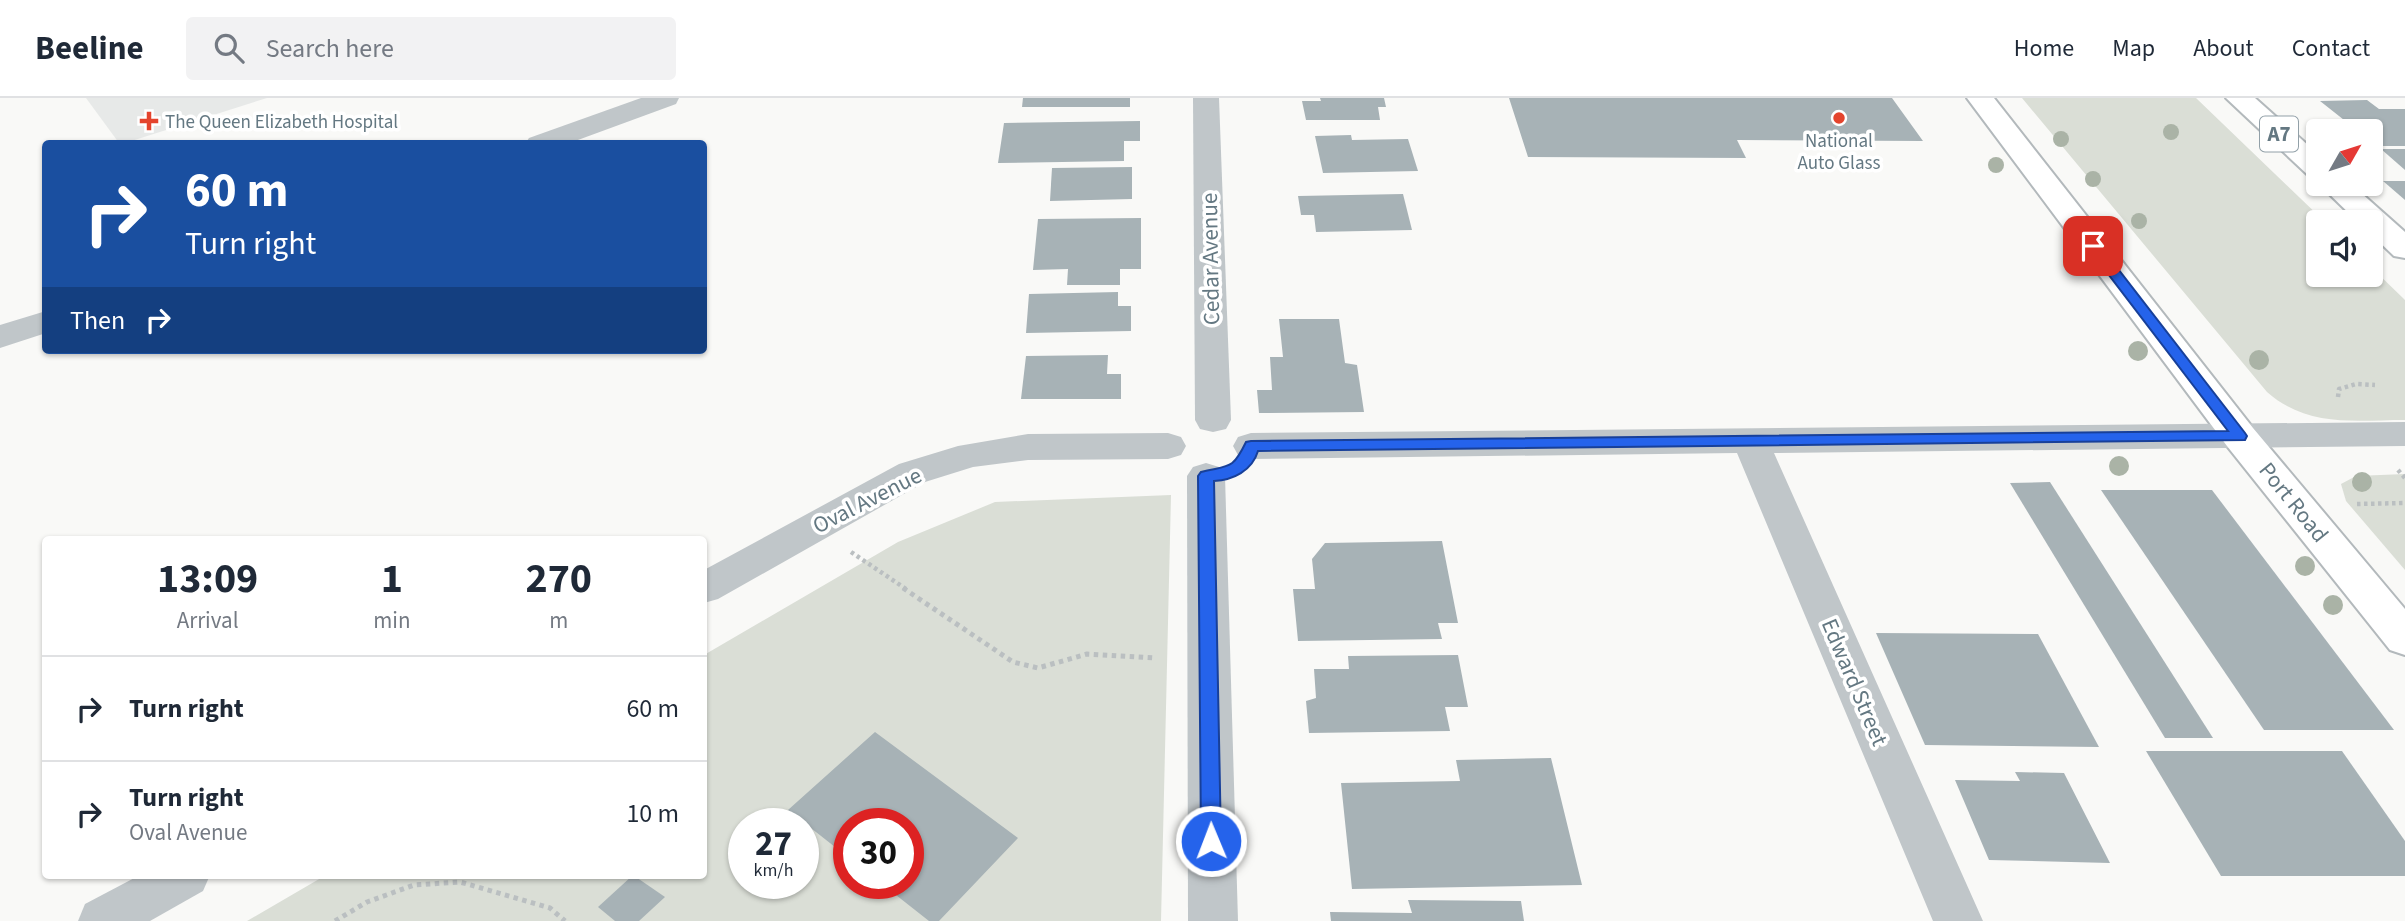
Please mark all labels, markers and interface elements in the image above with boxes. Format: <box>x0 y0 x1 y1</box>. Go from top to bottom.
search box <box>186 17 676 80</box>
text: Beeline <box>35 25 144 72</box>
icon: search <box>210 29 248 67</box>
text: Search here <box>266 30 394 67</box>
text: Home <box>2014 31 2074 66</box>
text: Map <box>2112 31 2155 66</box>
text: About <box>2193 31 2254 66</box>
text: Contact <box>2292 31 2370 66</box>
place label: The Queen Elizabeth Hospital <box>165 109 398 136</box>
marker: National Auto Glass <box>1831 110 1847 126</box>
marker: The Queen Elizabeth Hospital <box>139 111 159 131</box>
road number: A7 <box>2260 117 2298 152</box>
north arrow <box>2306 119 2384 196</box>
map controls <box>2306 119 2383 287</box>
place label: National Auto Glass <box>1798 128 1880 177</box>
text: 60 m <box>185 156 289 226</box>
icon: right <box>70 168 161 259</box>
street label: Cedar Avenue <box>1193 193 1228 325</box>
button: sound <box>2306 210 2383 287</box>
pin <box>2063 216 2123 276</box>
text: Turn right <box>185 221 316 267</box>
icon: arrive <box>2074 227 2112 265</box>
icon: right <box>139 301 177 339</box>
text: Then <box>70 302 125 339</box>
street label: Port Road <box>2251 455 2336 549</box>
street label: Oval Avenue <box>807 459 928 542</box>
text: 13:09 <box>157 549 258 609</box>
text: 1 <box>381 549 403 609</box>
text: 270 <box>525 549 592 609</box>
text: Arrival <box>177 604 239 637</box>
text: min <box>373 604 411 637</box>
text: m <box>549 604 568 637</box>
street label: Edward Street <box>1813 613 1896 751</box>
icon: right <box>70 690 108 728</box>
text: Turn right <box>129 690 244 727</box>
text: 60 m <box>626 690 679 727</box>
text: Turn right <box>129 779 244 816</box>
icon: right <box>70 795 108 833</box>
text: 10 m <box>626 795 679 832</box>
position arrow <box>1174 804 1248 878</box>
speed limit sign: 30 <box>833 808 924 899</box>
text: Oval Avenue <box>129 816 248 849</box>
text: 27 <box>755 819 792 869</box>
text: km/h <box>754 858 793 883</box>

